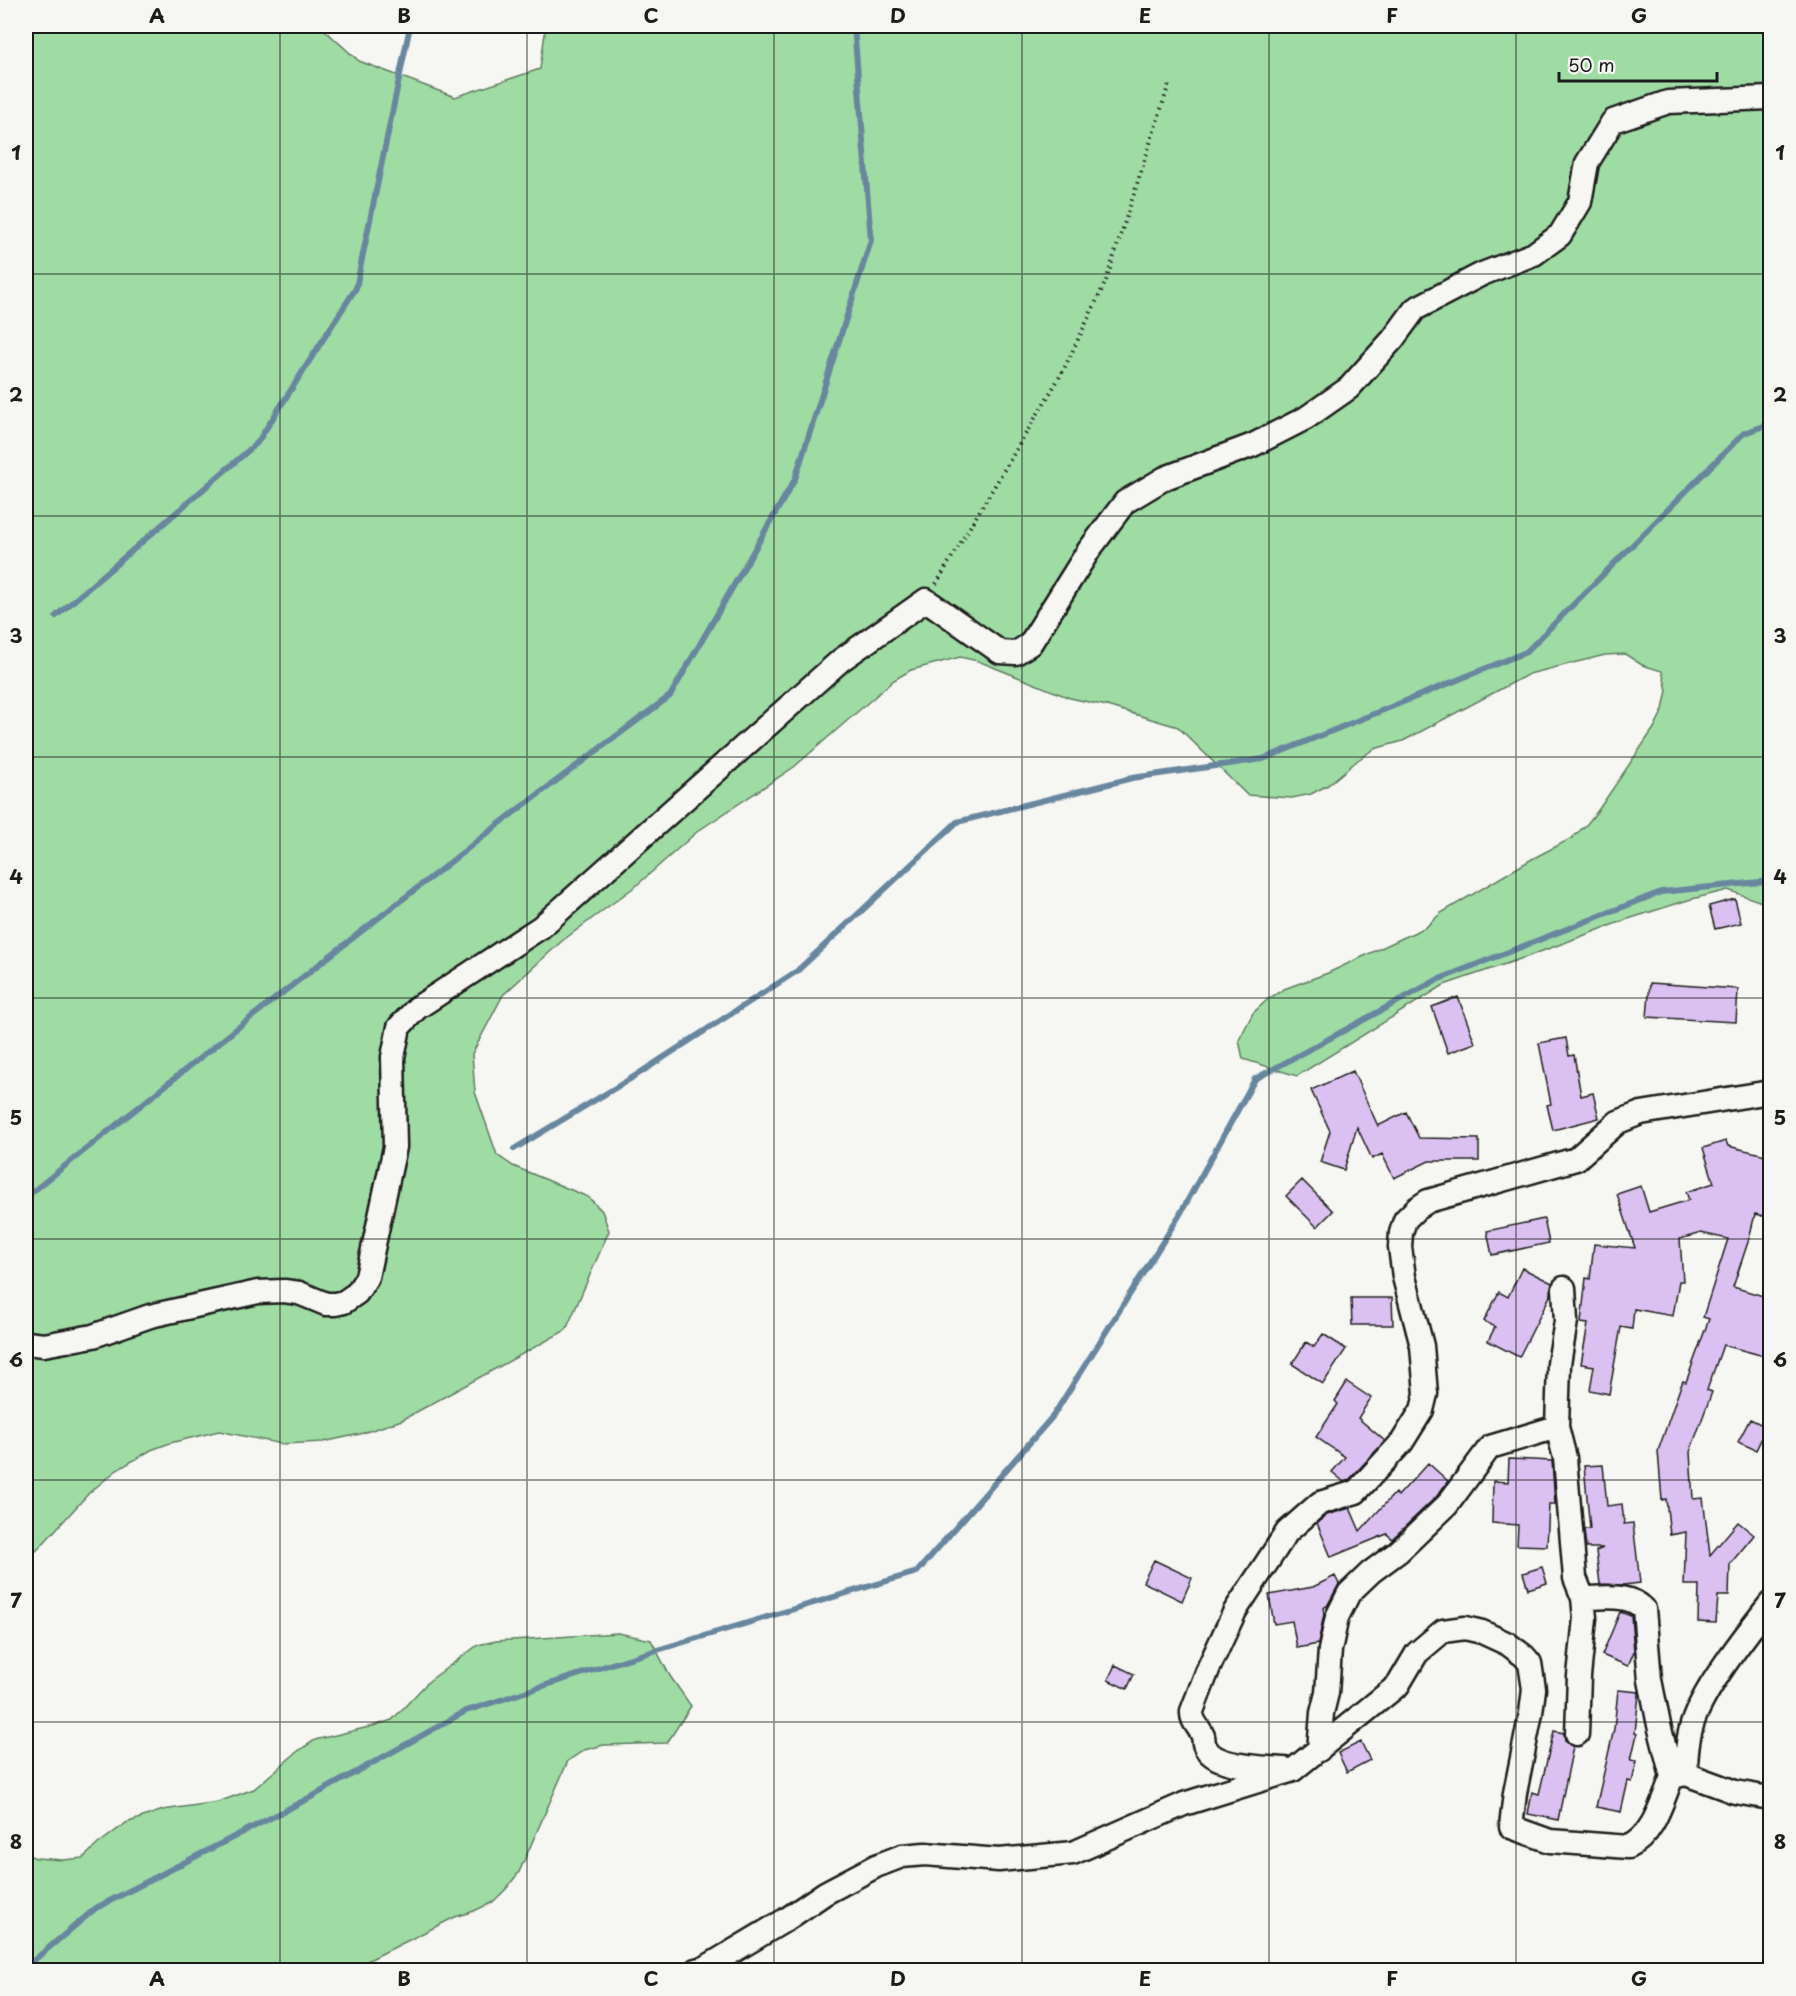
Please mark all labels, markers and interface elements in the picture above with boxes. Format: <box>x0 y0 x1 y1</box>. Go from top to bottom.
text: A <box>149 0 165 30</box>
text: B <box>397 0 411 30</box>
text: C <box>643 0 659 30</box>
text: D <box>890 0 906 30</box>
text: E <box>1139 0 1151 30</box>
text: F <box>1386 0 1398 30</box>
text: G <box>1631 0 1647 30</box>
scale bar <box>1559 45 1716 83</box>
text: 50 m <box>1568 51 1615 78</box>
text: 1 <box>11 137 21 167</box>
text: 1 <box>1775 137 1785 167</box>
text: 2 <box>9 379 23 409</box>
text: 2 <box>1773 379 1787 409</box>
text: 3 <box>9 620 23 650</box>
text: 3 <box>1773 620 1787 650</box>
text: 4 <box>9 861 23 891</box>
text: 4 <box>1773 861 1787 891</box>
text: 5 <box>10 1102 22 1132</box>
text: 5 <box>1774 1102 1786 1132</box>
text: 6 <box>9 1344 23 1374</box>
text: 6 <box>1773 1344 1787 1374</box>
text: 7 <box>10 1585 22 1615</box>
text: 7 <box>1774 1585 1786 1615</box>
text: 8 <box>10 1826 22 1856</box>
text: 8 <box>1774 1826 1786 1856</box>
text: A <box>149 1963 165 1993</box>
text: B <box>397 1963 411 1993</box>
text: C <box>643 1963 659 1993</box>
text: D <box>890 1963 906 1993</box>
text: E <box>1139 1963 1151 1993</box>
text: F <box>1386 1963 1398 1993</box>
text: G <box>1631 1963 1647 1993</box>

